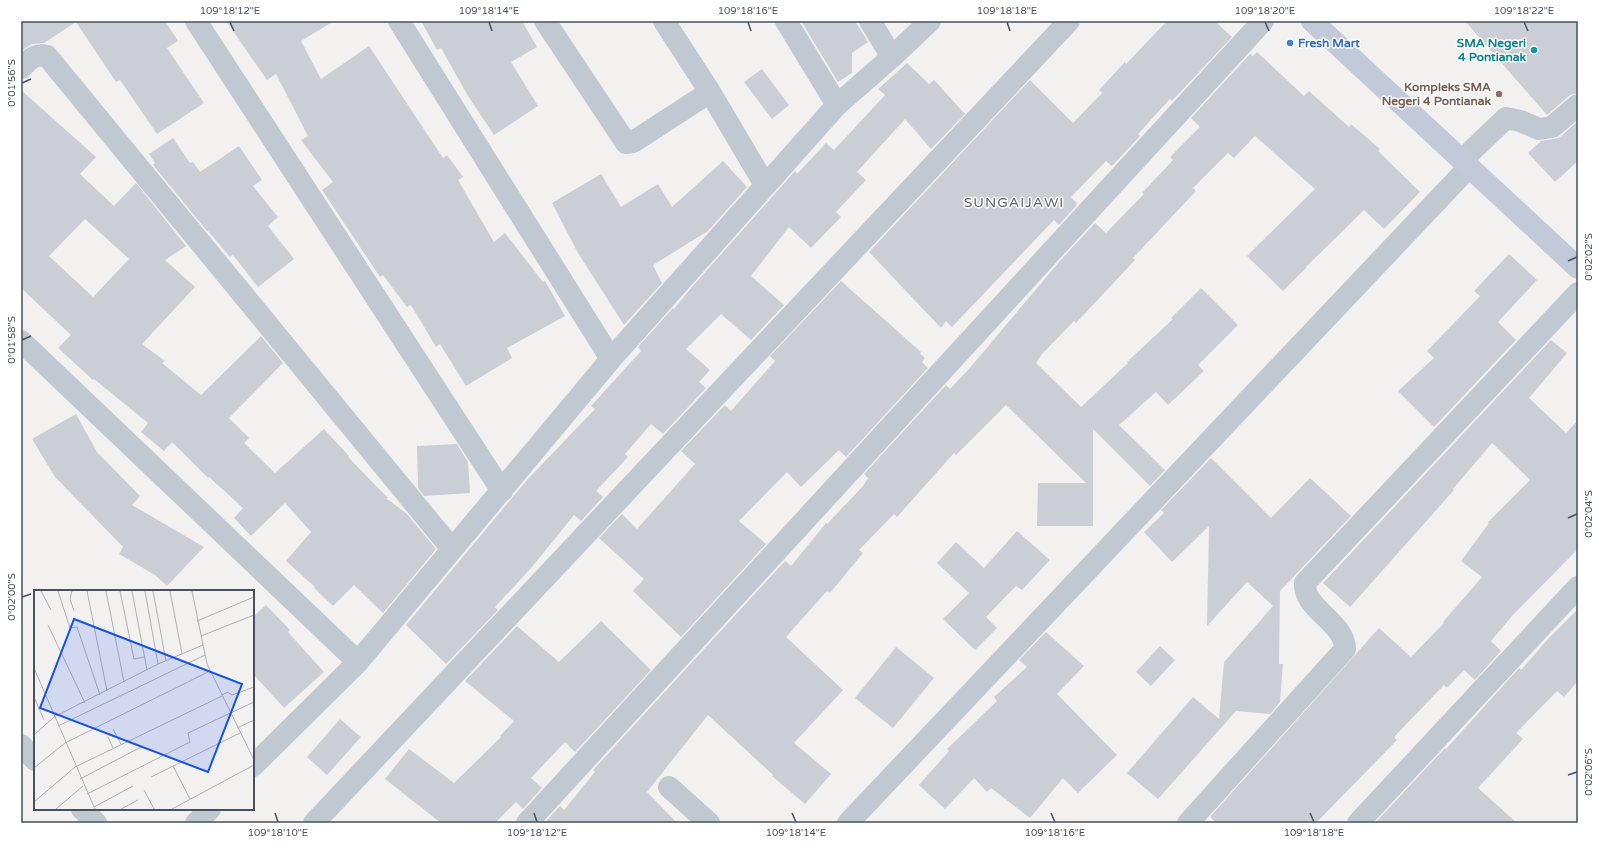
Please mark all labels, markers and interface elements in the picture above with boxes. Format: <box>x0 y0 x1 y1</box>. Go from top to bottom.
text: 109°18'12"E <box>200 5 260 17</box>
text: 109°18'14"E <box>459 5 519 17</box>
text: 109°18'16"E <box>718 5 778 17</box>
text: 109°18'18"E <box>977 5 1037 17</box>
text: 109°18'20"E <box>1235 5 1295 17</box>
text: 109°18'22"E <box>1494 5 1554 17</box>
place label: Fresh Mart <box>1298 36 1360 50</box>
place label: SMA Negeri 4 Pontianak <box>1457 36 1526 64</box>
marker: Fresh Mart <box>1285 38 1295 48</box>
marker: SMA Negeri 4 Pontianak <box>1529 45 1539 55</box>
text: 0°01'56"S <box>6 59 18 107</box>
place label: Kompleks SMA Negeri 4 Pontianak <box>1382 80 1491 109</box>
marker: Kompleks SMA Negeri 4 Pontianak <box>1494 89 1504 99</box>
district label: SUNGAIJAWI <box>964 194 1064 211</box>
text: 0°02'02"S <box>1583 233 1595 281</box>
text: 0°01'58"S <box>6 316 18 364</box>
text: 0°02'04"S <box>1583 490 1595 538</box>
text: 0°02'00"S <box>6 573 18 621</box>
inset map <box>34 590 254 810</box>
text: 0°02'06"S <box>1583 748 1595 796</box>
text: 109°18'10"E <box>248 827 308 839</box>
text: 109°18'12"E <box>507 827 567 839</box>
text: 109°18'14"E <box>766 827 826 839</box>
text: 109°18'16"E <box>1025 827 1085 839</box>
text: 109°18'18"E <box>1284 827 1344 839</box>

